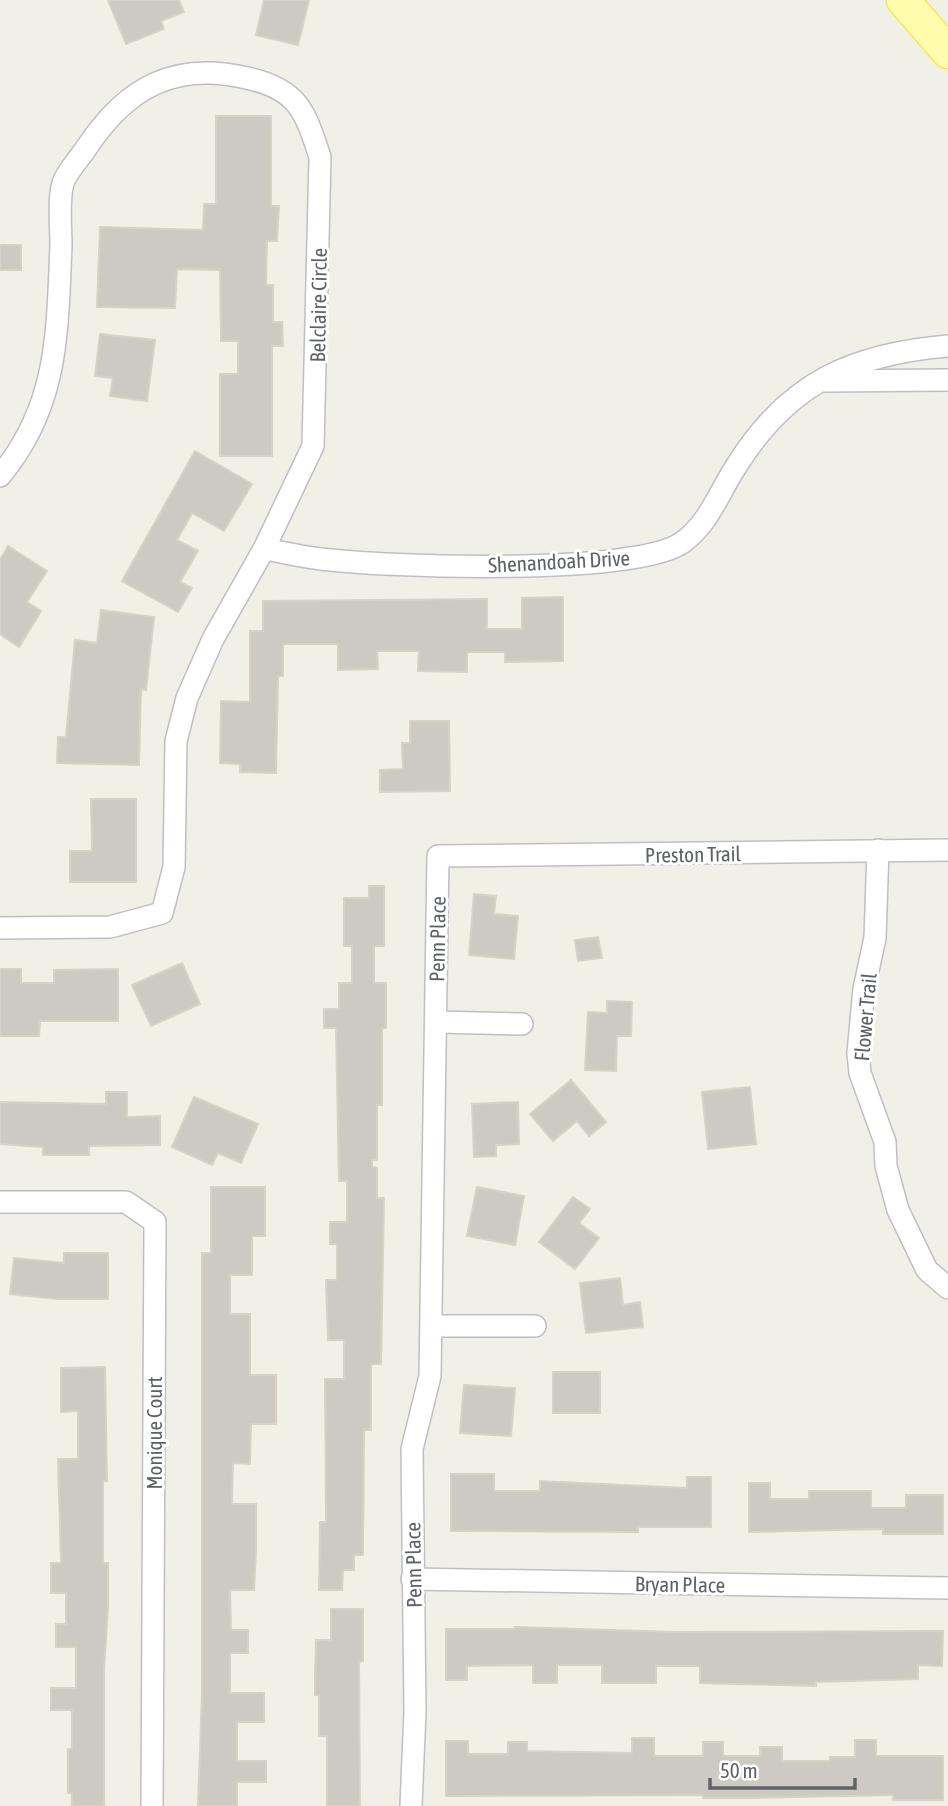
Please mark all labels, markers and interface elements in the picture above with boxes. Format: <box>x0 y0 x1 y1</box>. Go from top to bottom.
street label: Belclaire Circle <box>305 248 331 362</box>
street label: Shenandoah Drive <box>487 545 631 577</box>
street label: Preston Trail <box>645 841 742 867</box>
street label: Penn Place <box>424 896 450 982</box>
street label: Flower Trail <box>849 972 881 1062</box>
street label: Monique Court <box>142 1377 166 1489</box>
street label: Penn Place <box>400 1522 426 1608</box>
street label: Bryan Place <box>635 1571 725 1597</box>
scale bar <box>710 1746 855 1790</box>
text: 50 m <box>720 1758 758 1782</box>

